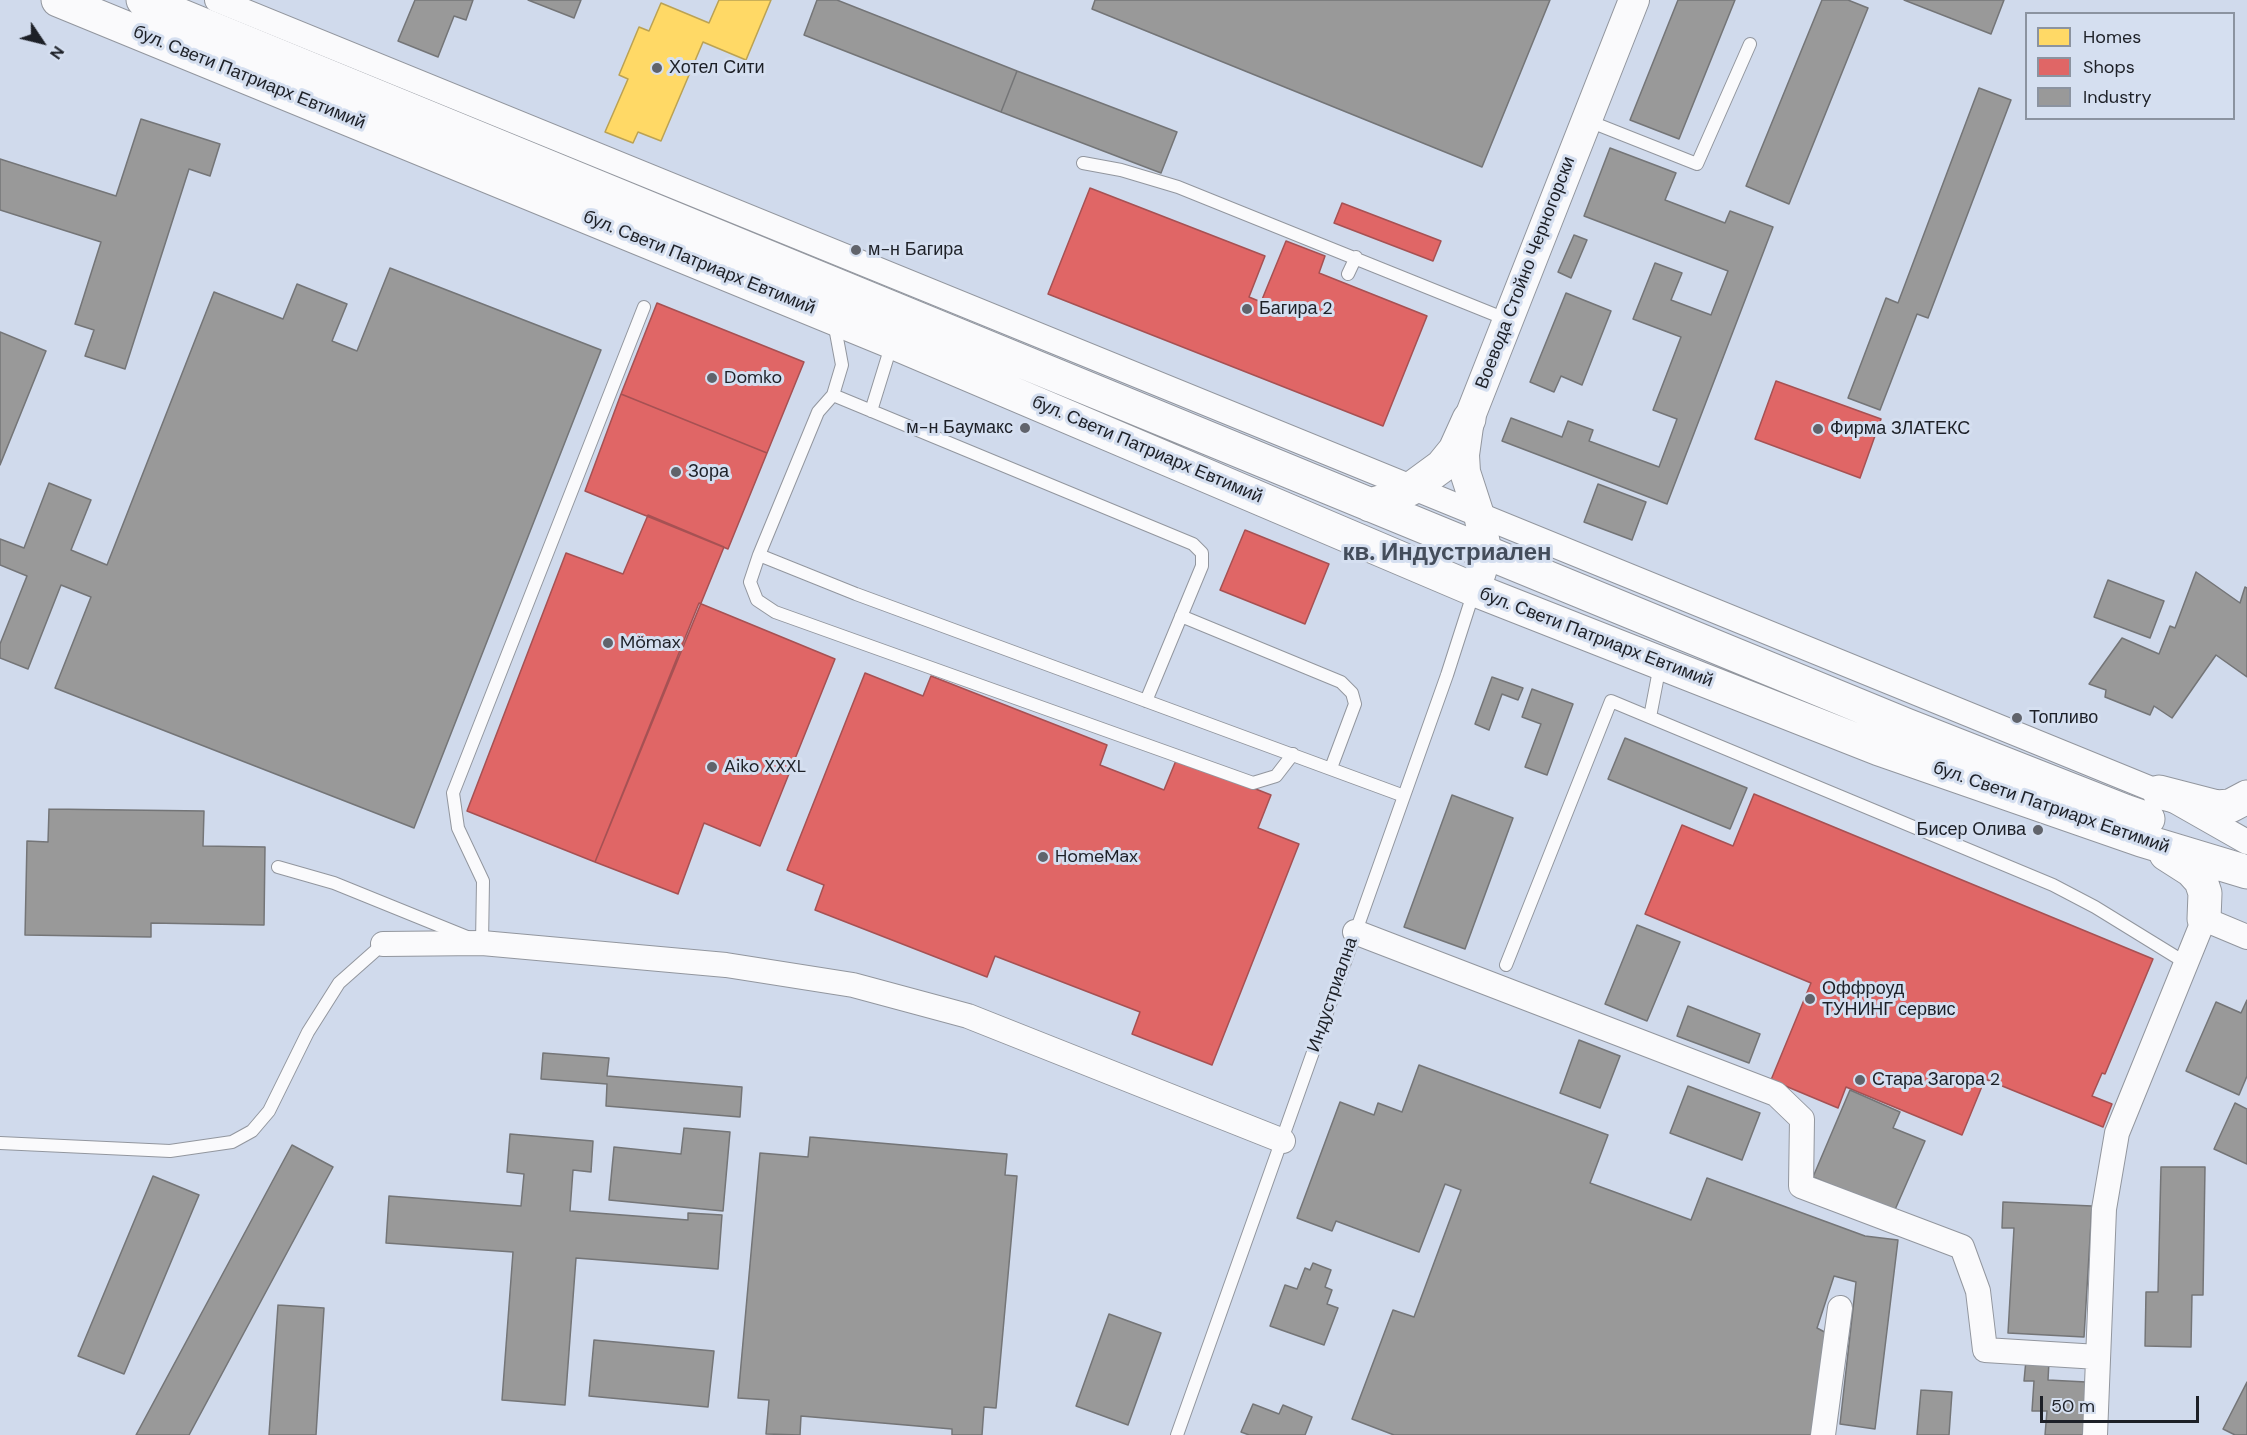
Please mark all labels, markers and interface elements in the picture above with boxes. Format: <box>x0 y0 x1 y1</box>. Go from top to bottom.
north arrow <box>12 12 72 72</box>
legend <box>2025 12 2235 120</box>
street label: бул. Свети Патриарх Евтимий <box>130 21 368 135</box>
text: Homes <box>2083 25 2141 49</box>
text: N <box>45 42 69 63</box>
text: Shops <box>2083 55 2135 79</box>
place label: Хотел Сити <box>669 57 765 79</box>
marker: Хотел Сити <box>650 61 664 75</box>
text: Industry <box>2083 85 2152 109</box>
street label: Воевода Стойно Черногорски <box>1472 154 1580 392</box>
street label: бул. Свети Патриарх Евтимий <box>580 206 818 320</box>
place label: м-н Багира <box>868 239 963 261</box>
marker: м-н Багира <box>849 243 863 257</box>
place label: Багира 2 <box>1259 298 1333 320</box>
marker: Багира 2 <box>1240 302 1254 316</box>
place label: Domko <box>724 367 782 389</box>
marker: Domko <box>705 371 719 385</box>
street label: бул. Свети Патриарх Евтимий <box>1028 391 1266 509</box>
place label: м-н Баумакс <box>906 417 1013 439</box>
place label: Фирма ЗЛАТЕКС <box>1830 418 1970 440</box>
marker: м-н Баумакс <box>1018 421 1032 435</box>
marker: Фирма ЗЛАТЕКС <box>1811 422 1825 436</box>
place label: Зора <box>688 461 729 483</box>
marker: Зора <box>669 465 683 479</box>
district label: кв. Индустриален <box>1342 540 1552 568</box>
street label: бул. Свети Патриарх Евтимий <box>1476 583 1716 693</box>
place label: Mömax <box>620 632 681 654</box>
marker: Mömax <box>601 636 615 650</box>
place label: Топливо <box>2029 707 2098 729</box>
marker: Топливо <box>2010 711 2024 725</box>
place label: Aiko XXXL <box>724 756 806 778</box>
street label: бул. Свети Патриарх Евтимий <box>1930 757 2172 859</box>
marker: Aiko XXXL <box>705 760 719 774</box>
place label: Бисер Олива <box>1917 819 2026 841</box>
marker: Бисер Олива <box>2031 823 2045 837</box>
place label: HomeMax <box>1055 846 1138 868</box>
marker: HomeMax <box>1036 850 1050 864</box>
street label: Индустриална <box>1303 935 1363 1055</box>
place label: Оффроуд ТУНИНГ сервис <box>1822 978 1956 1020</box>
marker: Оффроуд ТУНИНГ сервис <box>1803 992 1817 1006</box>
place label: Стара Загора 2 <box>1872 1069 2000 1091</box>
marker: Стара Загора 2 <box>1853 1073 1867 1087</box>
scale bar <box>2043 1384 2202 1422</box>
text: 50 m <box>2051 1394 2095 1418</box>

